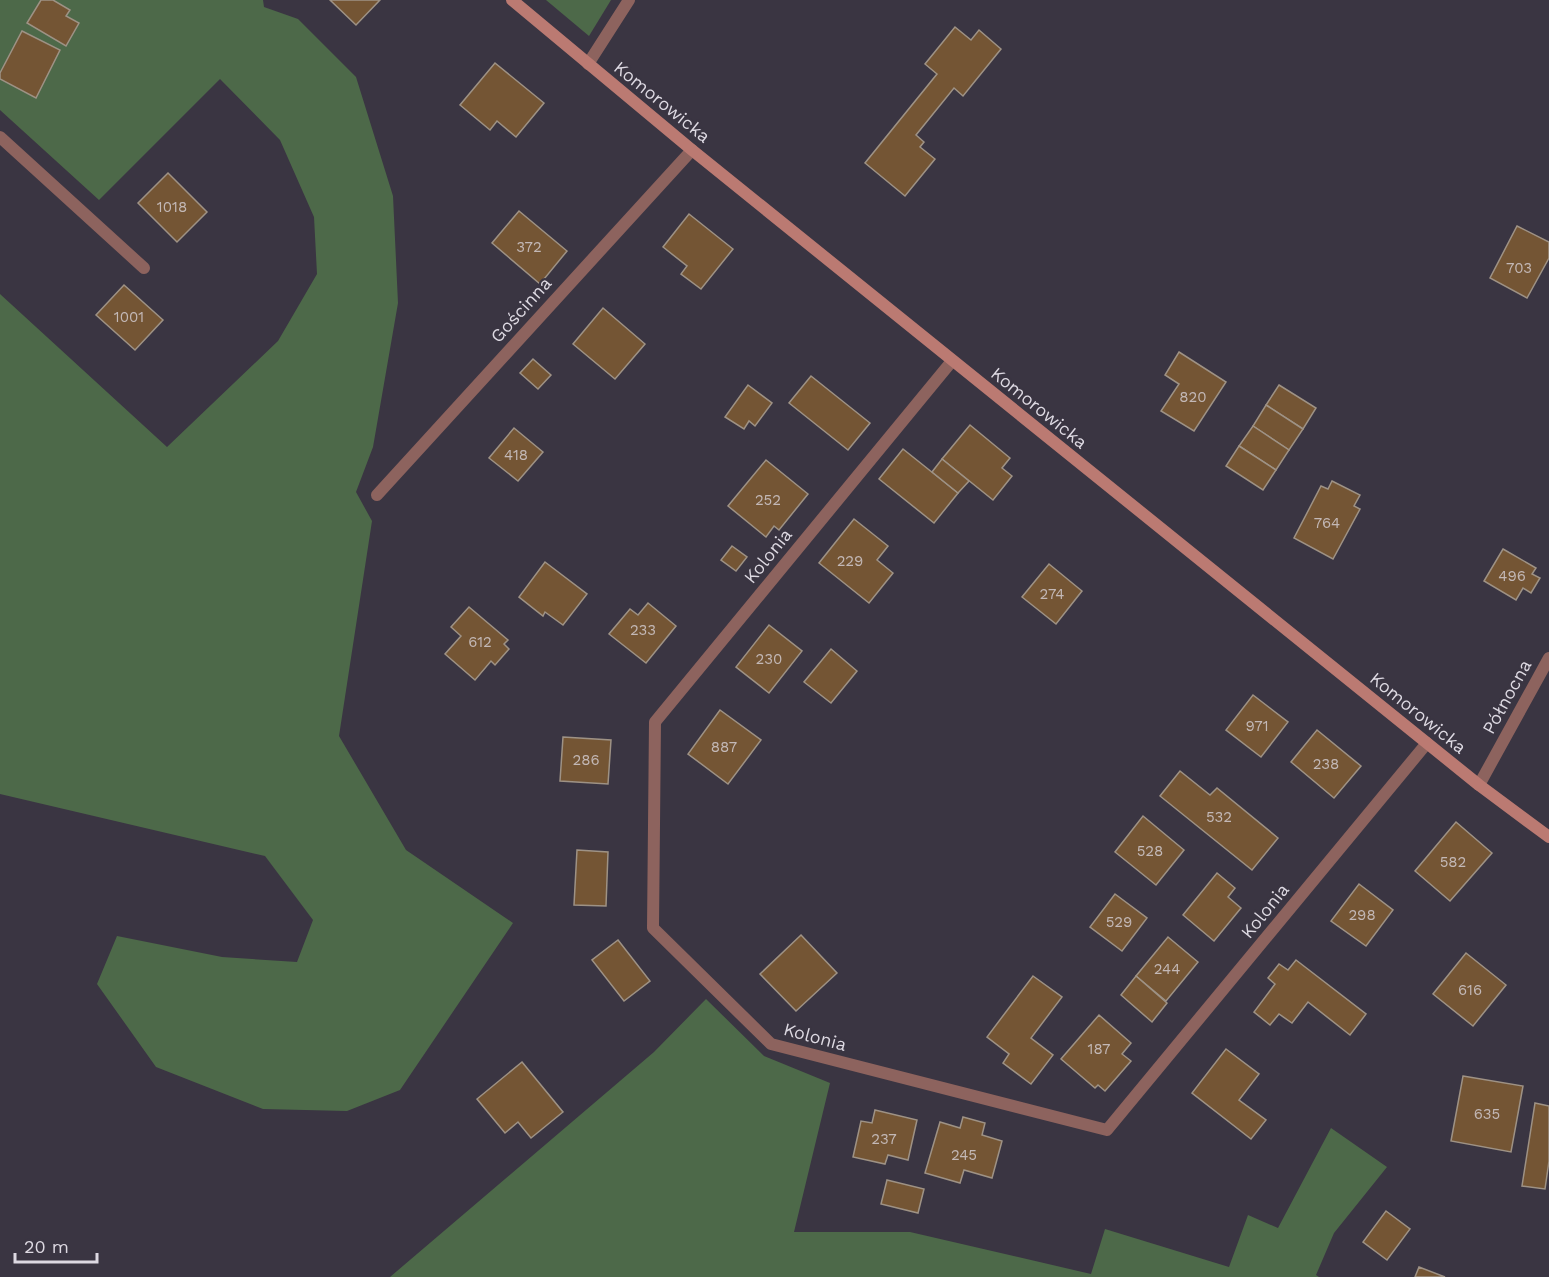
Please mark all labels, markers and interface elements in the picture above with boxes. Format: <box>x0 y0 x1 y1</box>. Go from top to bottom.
street label: Komorowicka <box>610 56 715 147</box>
house number: 1018 <box>157 198 187 216</box>
house number: 372 <box>516 238 542 256</box>
house number: 703 <box>1506 259 1532 277</box>
street label: Gościnna <box>486 273 555 347</box>
house number: 1001 <box>114 308 144 326</box>
street label: Komorowicka <box>987 362 1092 453</box>
house number: 820 <box>1179 388 1207 406</box>
house number: 418 <box>504 446 528 464</box>
house number: 252 <box>755 491 781 509</box>
house number: 764 <box>1314 514 1340 532</box>
street label: Kolonia <box>739 524 796 587</box>
house number: 229 <box>837 552 863 570</box>
house number: 496 <box>1498 567 1526 585</box>
house number: 274 <box>1039 585 1065 603</box>
house number: 233 <box>630 621 656 639</box>
house number: 612 <box>468 633 492 651</box>
house number: 230 <box>756 650 782 668</box>
street label: Północna <box>1478 656 1536 738</box>
street label: Komorowicka <box>1366 667 1471 758</box>
house number: 971 <box>1245 717 1269 735</box>
house number: 887 <box>711 738 737 756</box>
house number: 286 <box>572 751 600 769</box>
house number: 238 <box>1313 755 1339 773</box>
house number: 532 <box>1206 808 1232 826</box>
house number: 528 <box>1137 842 1163 860</box>
house number: 582 <box>1440 853 1466 871</box>
street label: Kolonia <box>1236 879 1293 942</box>
house number: 298 <box>1348 906 1376 924</box>
house number: 529 <box>1106 913 1132 931</box>
house number: 244 <box>1154 960 1180 978</box>
house number: 616 <box>1458 981 1482 999</box>
street label: Kolonia <box>781 1018 849 1055</box>
house number: 187 <box>1088 1040 1110 1058</box>
house number: 635 <box>1474 1105 1500 1123</box>
house number: 237 <box>871 1130 897 1148</box>
house number: 245 <box>951 1146 977 1164</box>
scale bar <box>15 1226 98 1264</box>
text: 20 m <box>24 1236 69 1257</box>

